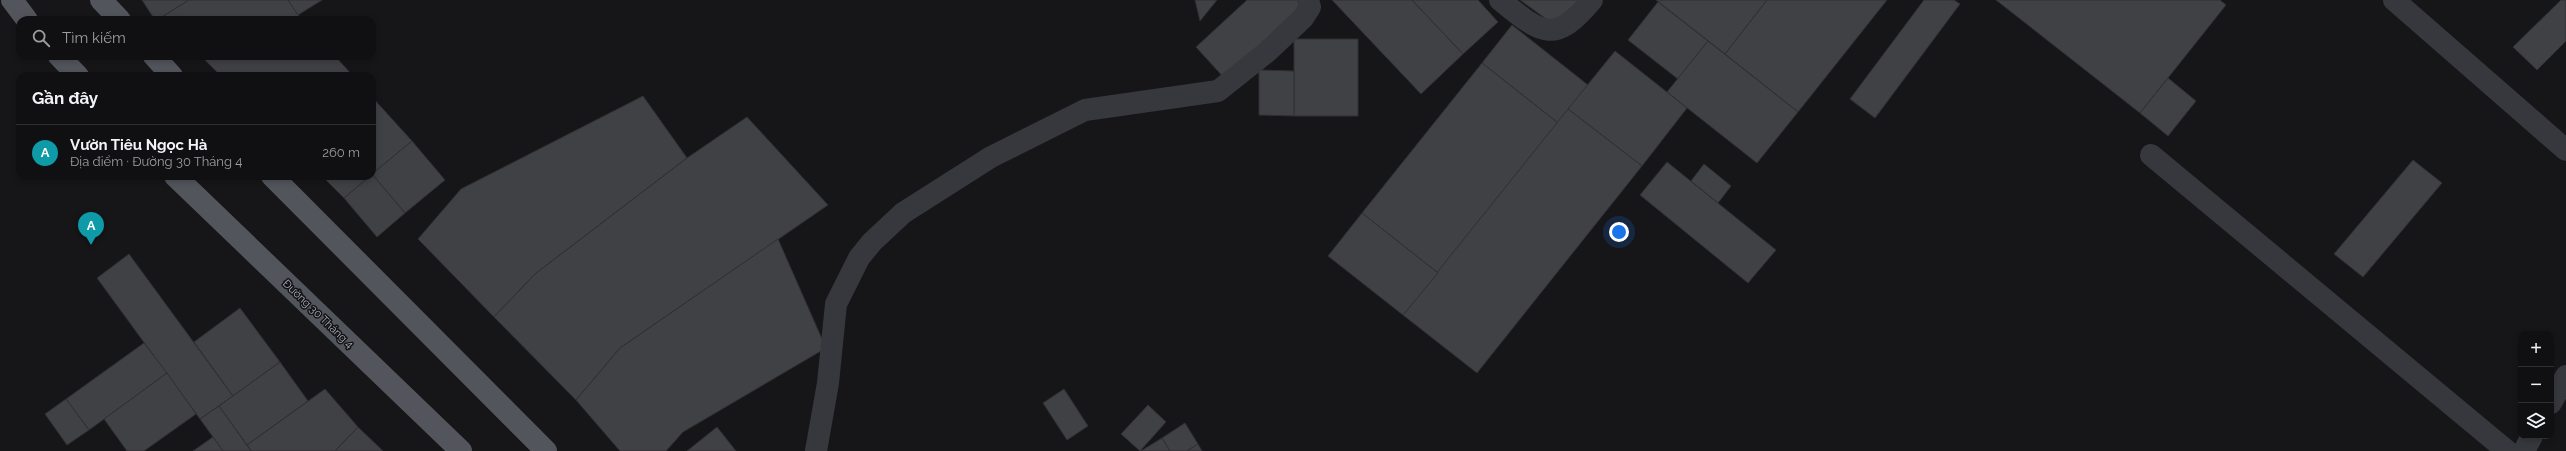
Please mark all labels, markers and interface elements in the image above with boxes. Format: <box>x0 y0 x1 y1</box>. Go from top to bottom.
search box <box>16 16 376 60</box>
icon: search <box>30 27 52 49</box>
text: Tìm kiếm <box>62 29 126 47</box>
text: Gần đây <box>32 88 98 108</box>
text: Vườn Tiêu Ngọc Hà <box>70 136 207 154</box>
text: A <box>41 145 49 160</box>
text: 260 m <box>322 145 360 160</box>
text: Địa điểm · Đường 30 Tháng 4 <box>70 154 242 169</box>
pin: A <box>78 212 104 245</box>
your location <box>1609 222 1629 242</box>
street label: Đường 30 Tháng 4 <box>280 277 356 351</box>
map controls <box>2518 331 2554 439</box>
button: + <box>2518 331 2554 367</box>
button: − <box>2518 367 2554 403</box>
button: layers <box>2518 403 2554 439</box>

